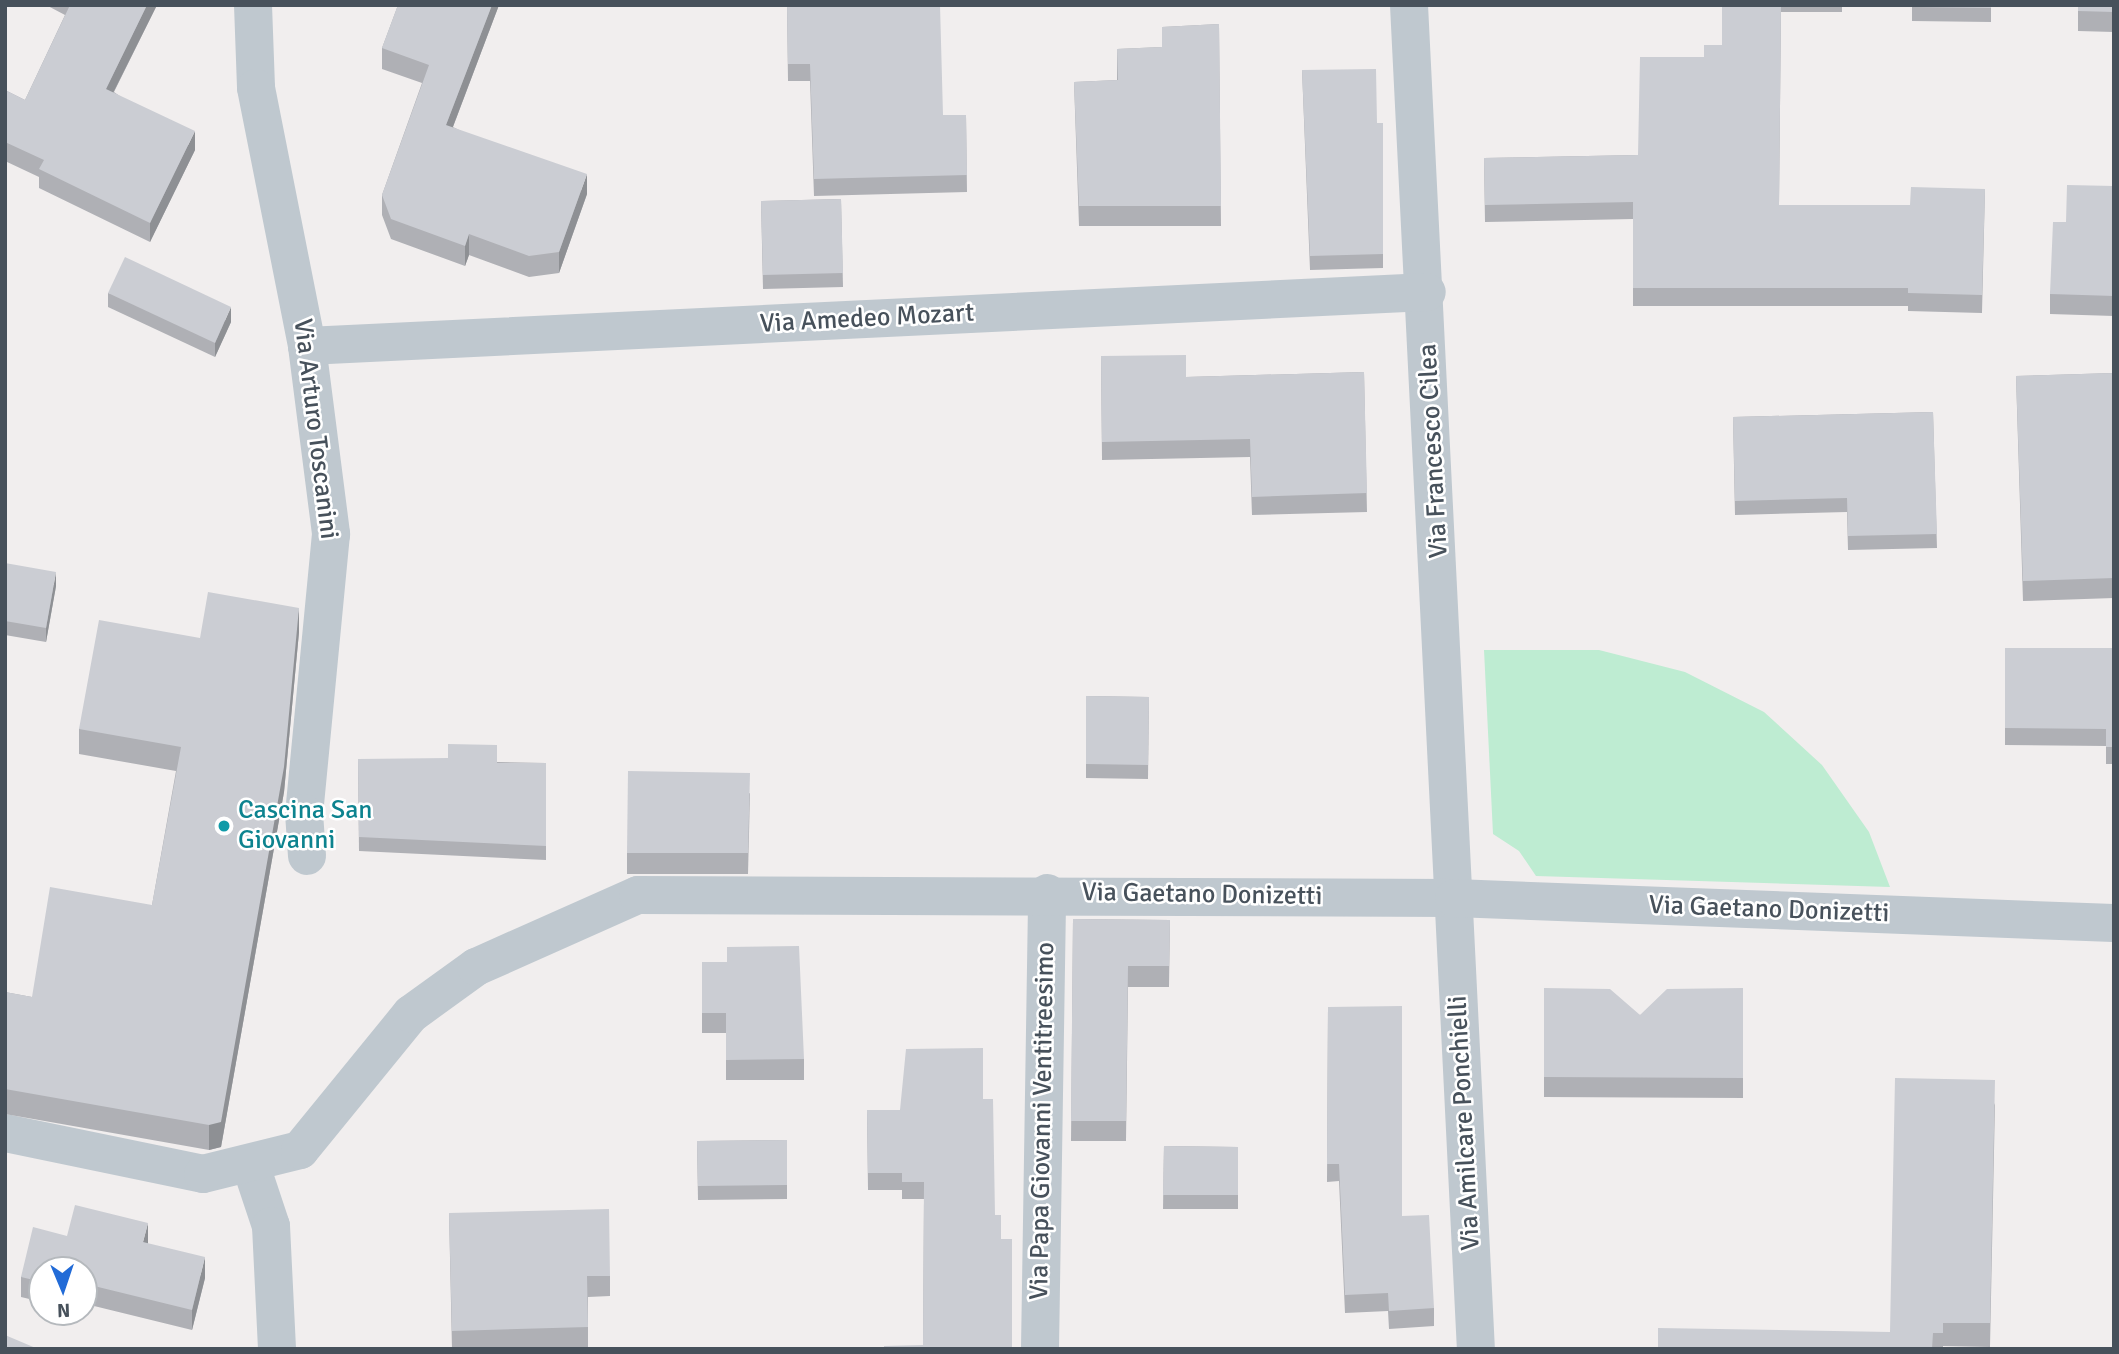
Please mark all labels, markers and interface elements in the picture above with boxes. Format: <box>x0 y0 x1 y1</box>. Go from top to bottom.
street label: Via Amedeo Mozart <box>759 298 975 340</box>
street label: Via Arturo Toscanini <box>286 317 344 541</box>
street label: Via Francesco Cilea <box>1413 343 1455 559</box>
place label: Cascina San Giovanni <box>238 795 373 856</box>
marker: Cascina San Giovanni <box>216 818 232 834</box>
street label: Via Gaetano Donizetti <box>1081 877 1323 913</box>
street label: Via Gaetano Donizetti <box>1648 890 1890 930</box>
street label: Via Papa Giovanni Ventitreesimo <box>1024 942 1062 1300</box>
street label: Via Amilcare Ponchielli <box>1443 995 1487 1251</box>
north arrow <box>28 1256 98 1326</box>
text: N <box>57 1298 71 1322</box>

